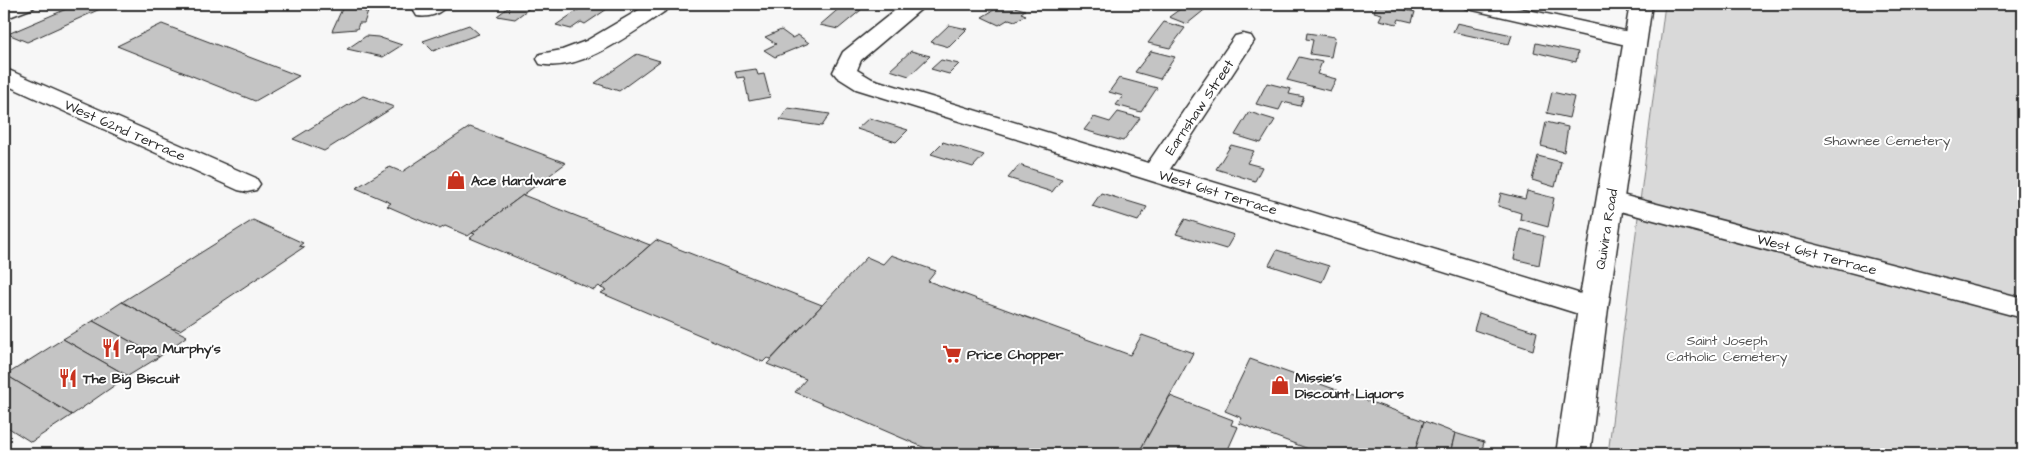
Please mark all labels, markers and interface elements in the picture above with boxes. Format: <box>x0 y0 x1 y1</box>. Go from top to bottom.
street label: Earnshaw Street <box>1160 56 1239 159</box>
street label: West 62nd Terrace <box>61 95 189 167</box>
park label: Shawnee Cemetery <box>1824 131 1951 151</box>
street label: West 61st Terrace <box>1156 165 1280 221</box>
shop icon: Ace Hardware <box>445 169 467 191</box>
place label: Ace Hardware <box>471 171 567 191</box>
street label: Quivira Road <box>1591 187 1623 271</box>
street label: West 61st Terrace <box>1755 229 1879 281</box>
park label: Saint Joseph Catholic Cemetery <box>1667 331 1788 367</box>
restaurant icon: Papa Murphy's <box>100 337 122 359</box>
place label: Papa Murphy's <box>126 339 221 359</box>
supermarket icon: Price Chopper <box>941 343 963 365</box>
place label: Price Chopper <box>967 345 1064 365</box>
restaurant icon: The Big Biscuit <box>57 367 79 389</box>
place label: Missie's Discount Liquors <box>1295 368 1404 404</box>
place label: The Big Biscuit <box>82 369 180 390</box>
shop icon: Missie's Discount Liquors <box>1269 374 1291 396</box>

